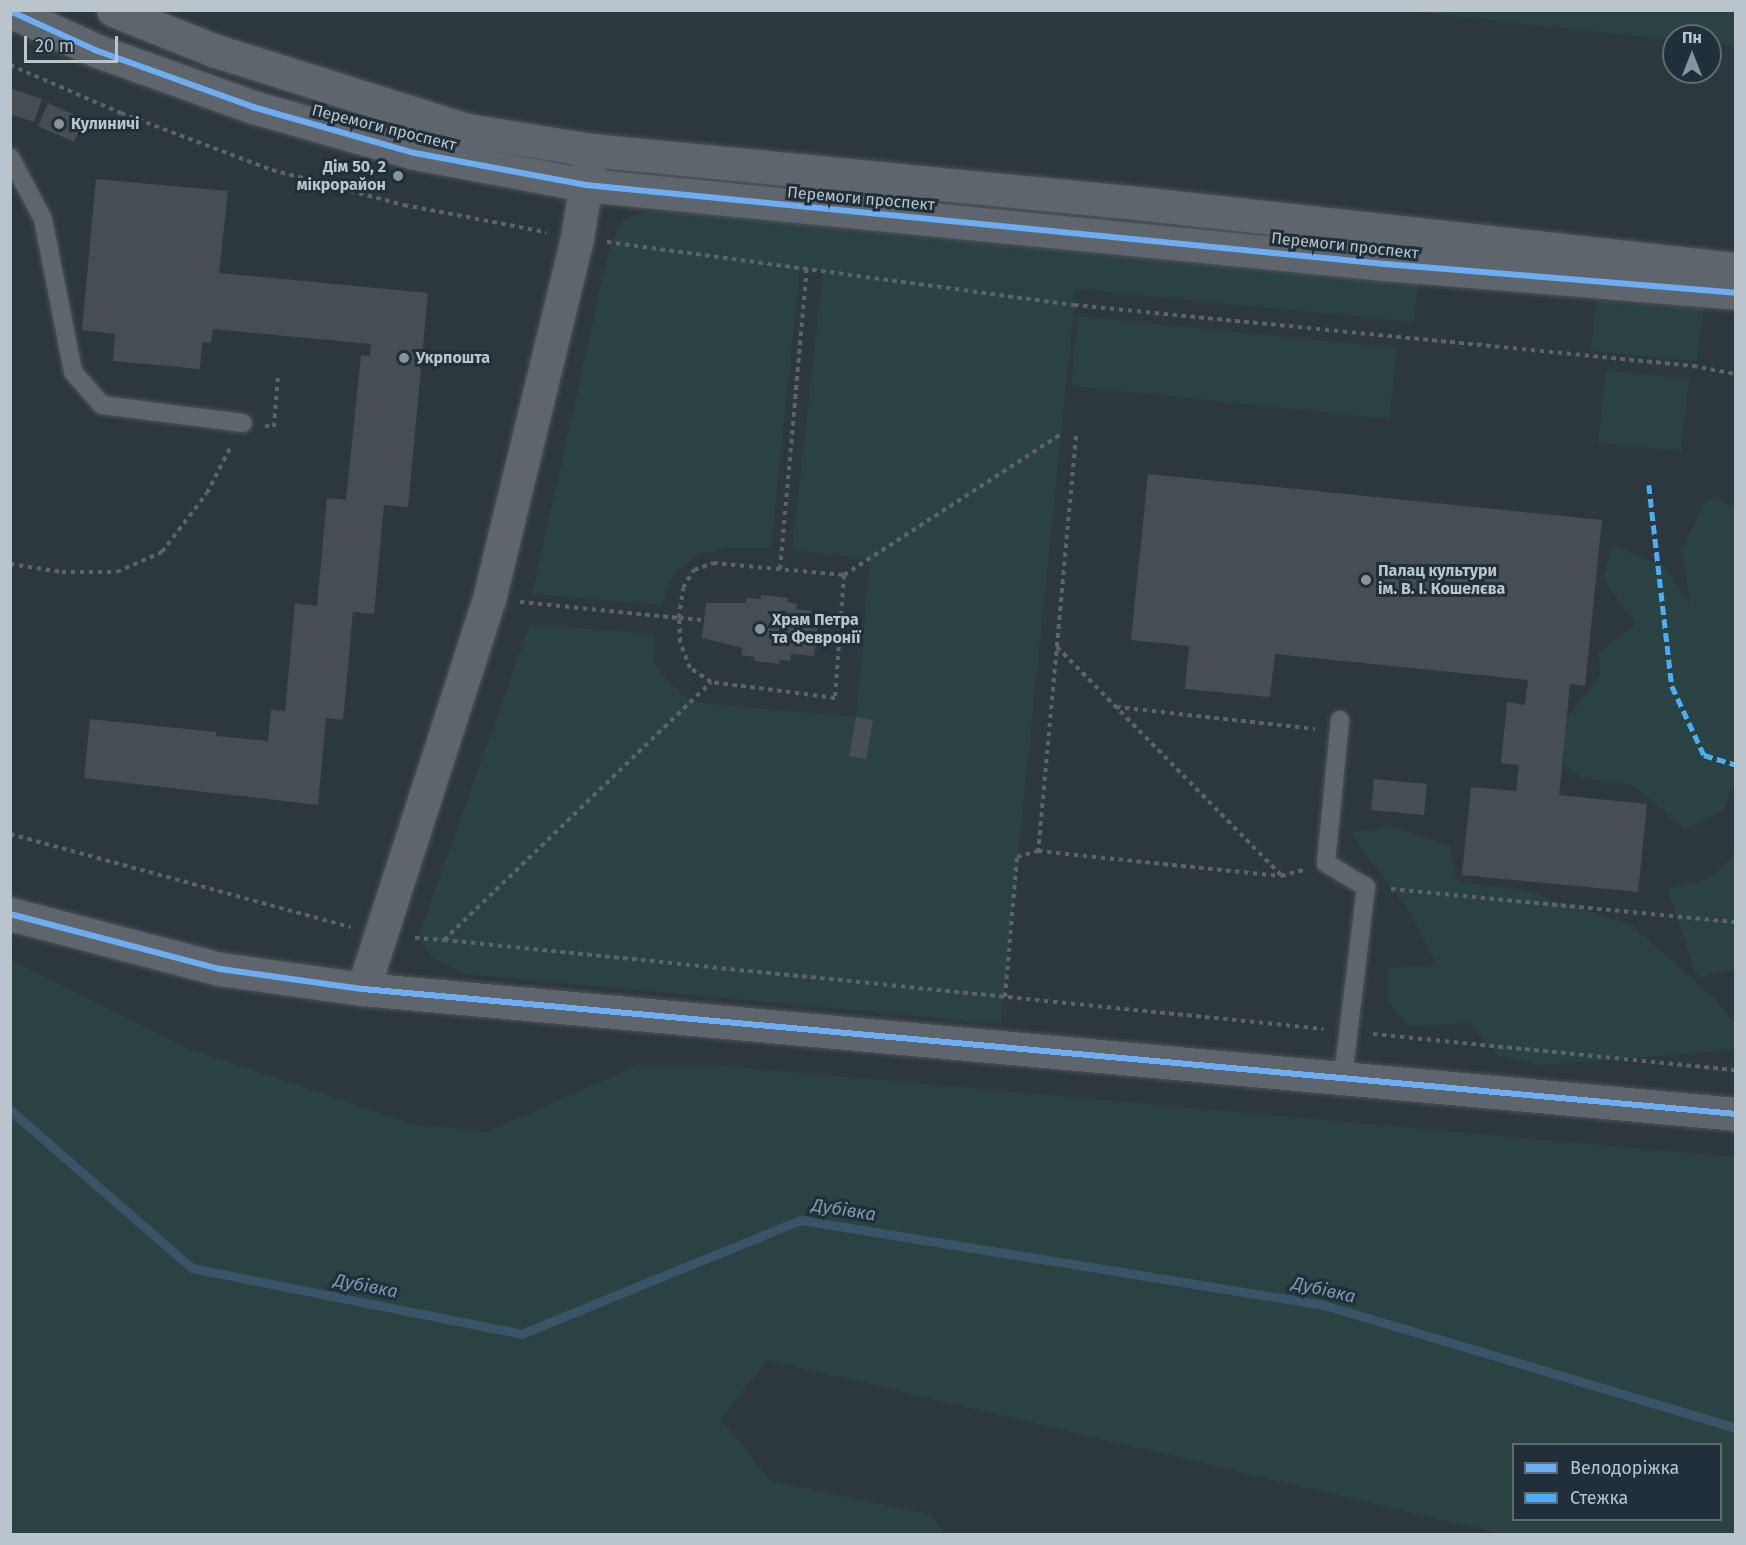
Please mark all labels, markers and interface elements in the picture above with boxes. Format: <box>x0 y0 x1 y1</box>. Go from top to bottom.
scale bar <box>27 24 122 62</box>
north arrow <box>1662 24 1722 84</box>
text: Пн <box>1682 28 1702 47</box>
text: 20 m <box>35 35 74 57</box>
street label: Перемоги проспект <box>310 101 458 155</box>
place label: Кулиничі <box>71 114 139 134</box>
marker: Кулиничі <box>52 117 66 131</box>
place label: Дім 50, 2 мікрорайон <box>297 157 386 195</box>
marker: Дім 50, 2 мікрорайон <box>391 169 405 183</box>
street label: Перемоги проспект <box>786 183 936 215</box>
street label: Перемоги проспект <box>1270 229 1420 263</box>
place label: Укрпошта <box>416 348 490 368</box>
marker: Укрпошта <box>397 351 411 365</box>
place label: Палац культури ім. В. І. Кошелєва <box>1378 561 1505 599</box>
marker: Палац культури ім. В. І. Кошелєва <box>1359 573 1373 587</box>
place label: Храм Петра та Февронії <box>772 610 860 648</box>
marker: Храм Петра та Февронії <box>753 622 767 636</box>
water label: Дубівка <box>811 1194 877 1226</box>
water label: Дубівка <box>332 1269 400 1303</box>
water label: Дубівка <box>1290 1272 1358 1308</box>
legend <box>1512 1443 1722 1521</box>
text: Велодоріжка <box>1570 1457 1679 1479</box>
text: Стежка <box>1570 1487 1628 1509</box>

